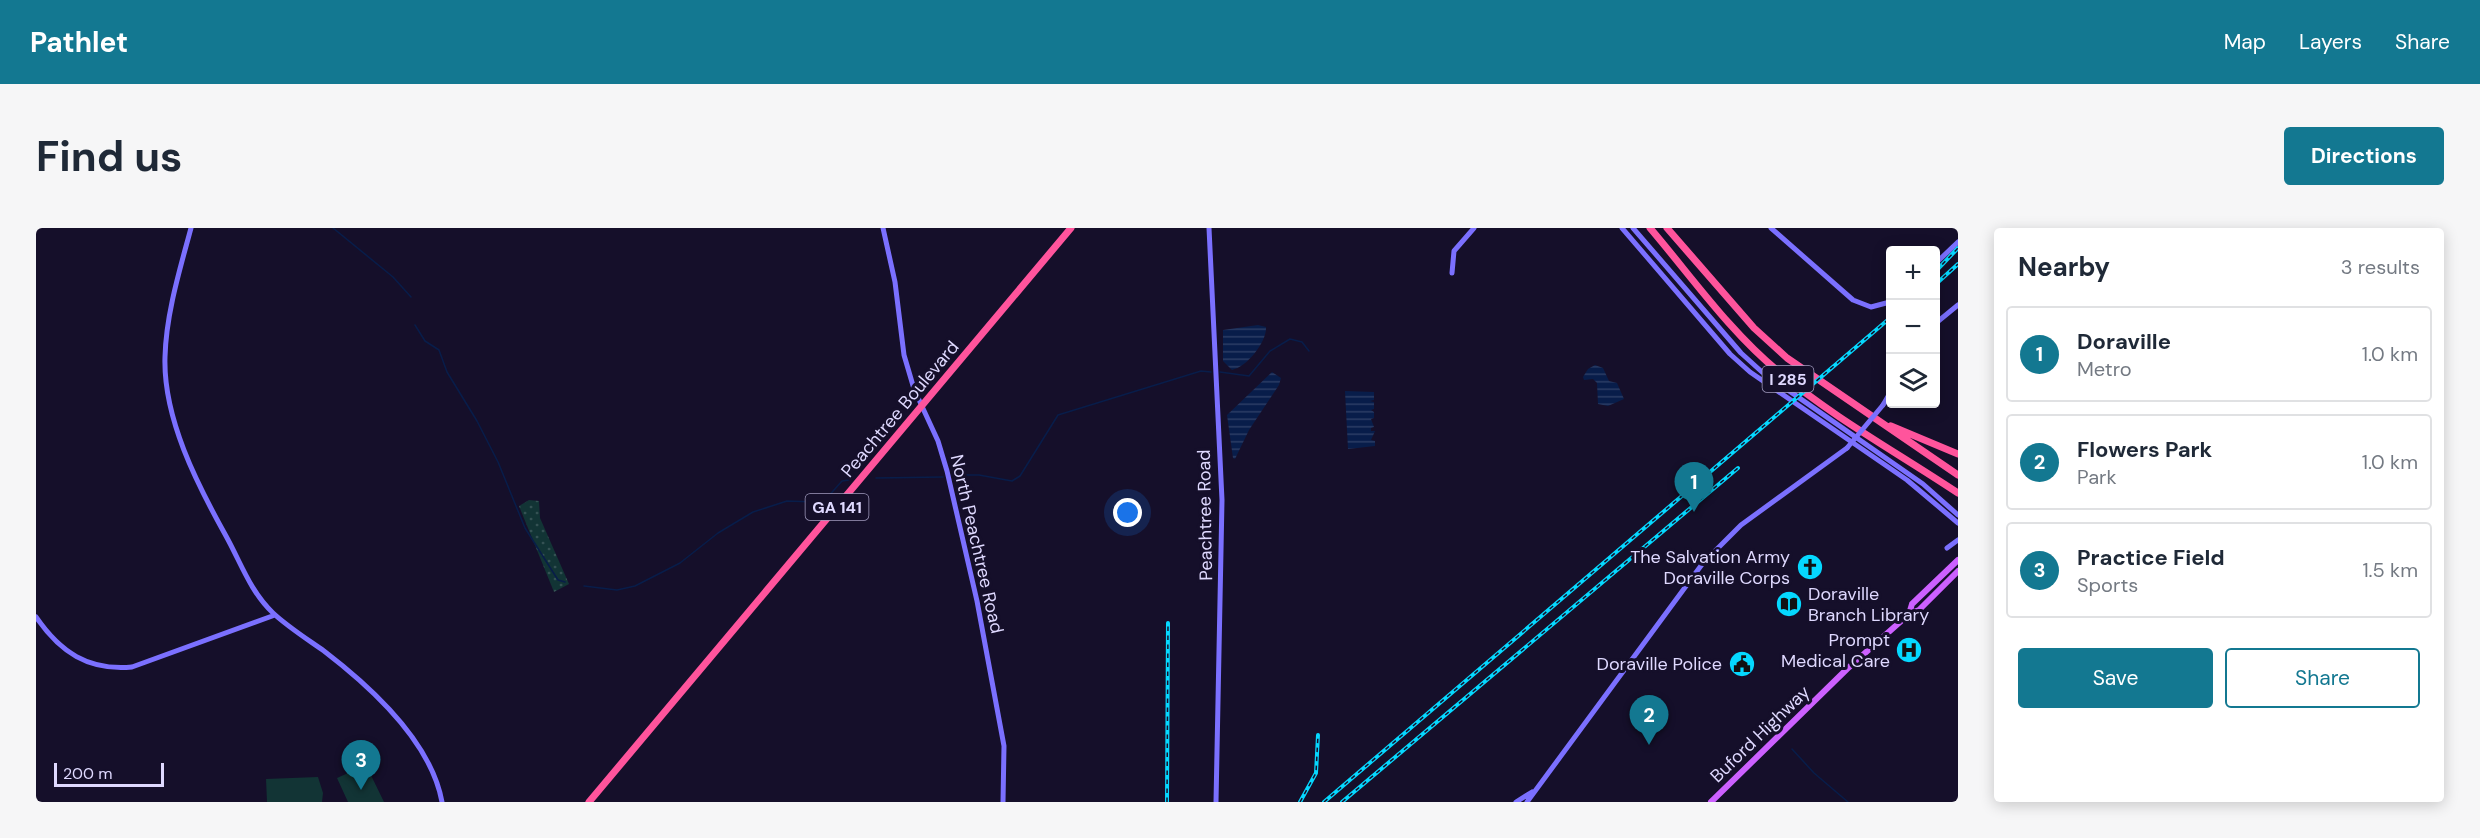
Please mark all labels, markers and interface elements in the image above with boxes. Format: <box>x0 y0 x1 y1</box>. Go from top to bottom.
text: Pathlet <box>30 24 128 61</box>
text: Map <box>2224 28 2266 56</box>
text: Layers <box>2299 28 2362 56</box>
text: Share <box>2395 28 2450 56</box>
button: Directions <box>2284 127 2444 185</box>
text: Find us <box>36 129 182 184</box>
map controls <box>1886 246 1940 408</box>
button: + <box>1886 246 1940 300</box>
text: Nearby <box>2018 250 2110 284</box>
text: 3 results <box>2341 254 2420 280</box>
button: − <box>1886 300 1940 354</box>
text: Doraville <box>2077 327 2171 356</box>
street label: Peachtree Boulevard <box>836 336 964 482</box>
text: 1 <box>2036 341 2043 367</box>
text: 1.0 km <box>2362 341 2418 367</box>
button: layers <box>1886 354 1940 408</box>
text: Metro <box>2077 356 2132 382</box>
road number: I 285 <box>1762 366 1814 392</box>
text: Flowers Park <box>2077 435 2212 464</box>
street label: Peachtree Road <box>1192 449 1218 581</box>
text: 2 <box>2034 449 2045 475</box>
text: 1.0 km <box>2362 449 2418 475</box>
street label: North Peachtree Road <box>945 452 1009 636</box>
pin: 1 <box>1674 462 1714 512</box>
text: Park <box>2077 464 2117 490</box>
road number: GA 141 <box>806 494 868 520</box>
your location <box>1113 498 1142 527</box>
text: Practice Field <box>2077 543 2225 572</box>
place label: The Salvation Army Doraville Corps <box>1630 545 1790 590</box>
church icon: The Salvation Army Doraville Corps <box>1795 552 1825 582</box>
text: 3 <box>2033 557 2046 583</box>
text: 1.5 km <box>2362 557 2418 583</box>
text: Sports <box>2077 572 2138 598</box>
place label: Doraville Branch Library <box>1808 582 1929 627</box>
library icon: Doraville Branch Library <box>1774 589 1804 619</box>
place label: Prompt Medical Care <box>1781 628 1890 673</box>
hospital icon: Prompt Medical Care <box>1894 635 1924 665</box>
button: Save <box>2018 648 2213 708</box>
button: Share <box>2225 648 2420 708</box>
public building icon: Doraville Police <box>1727 649 1757 679</box>
place label: Doraville Police <box>1597 652 1722 676</box>
street label: Buford Highway <box>1705 680 1815 788</box>
pin: 2 <box>1630 696 1668 745</box>
pin: 3 <box>342 740 380 790</box>
scale bar <box>54 760 164 788</box>
text: 200 m <box>63 763 112 784</box>

